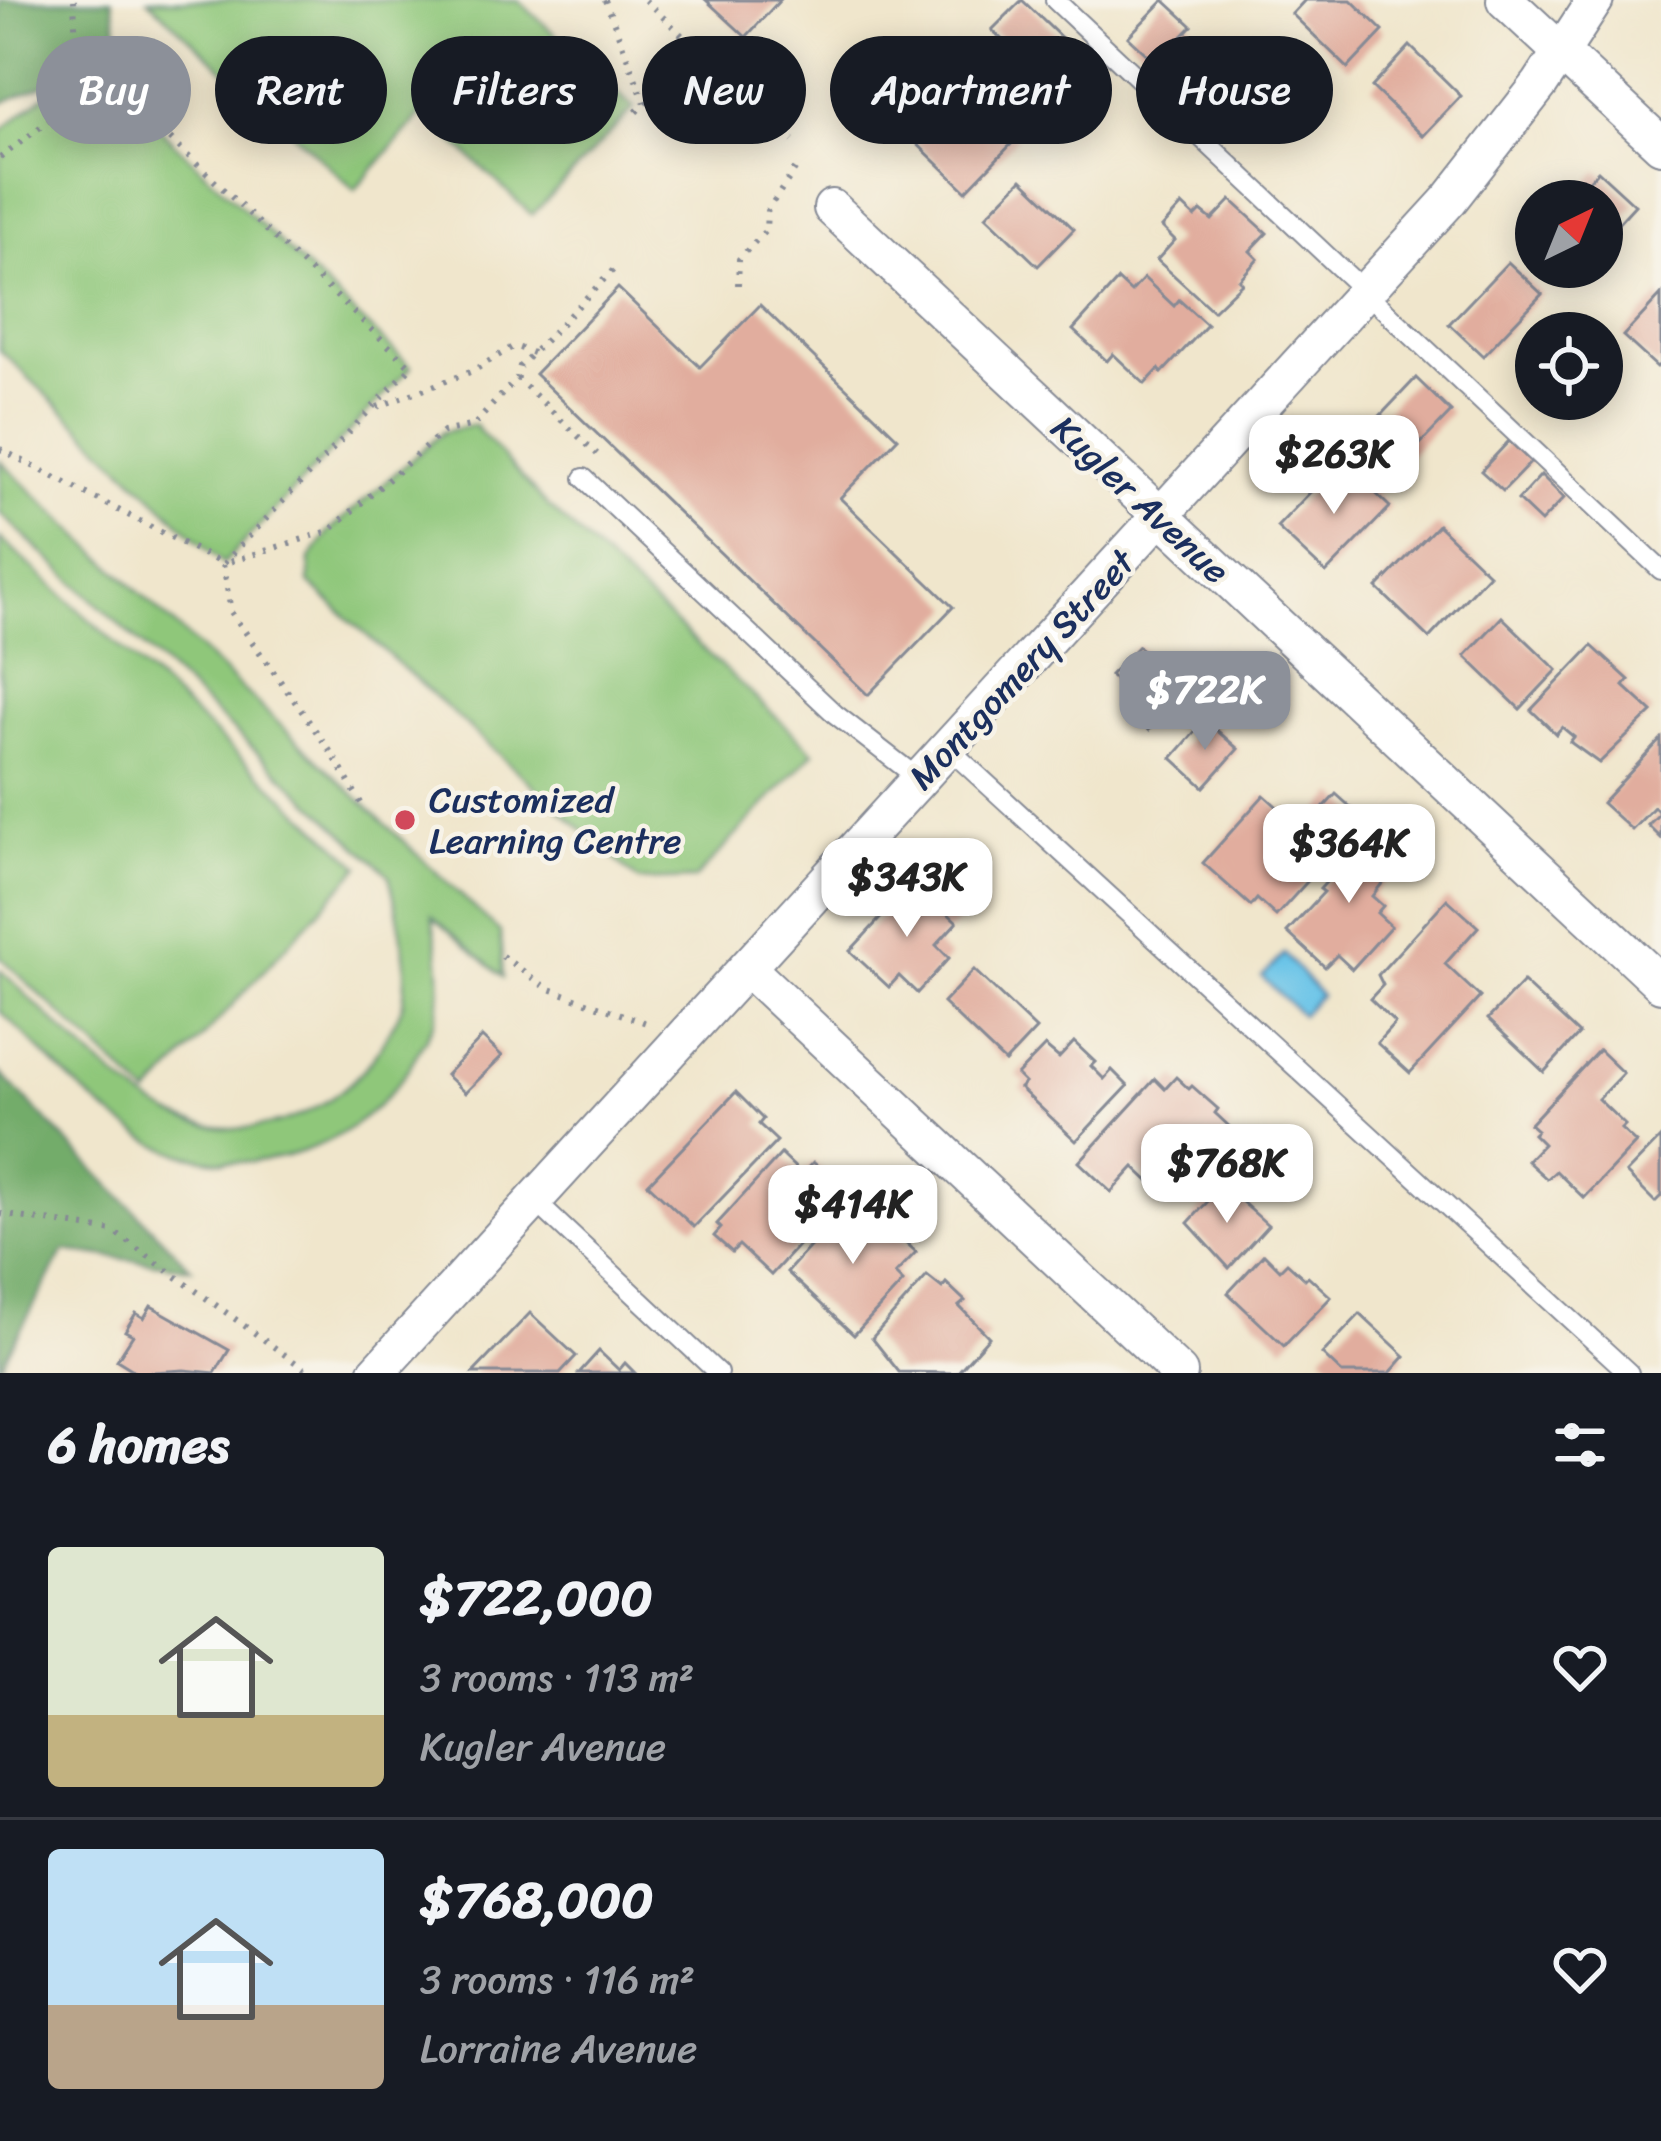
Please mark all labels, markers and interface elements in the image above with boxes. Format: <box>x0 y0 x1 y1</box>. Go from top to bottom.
chip: Buy <box>36 36 191 144</box>
chip: Rent <box>215 36 387 144</box>
chip: Filters <box>411 36 618 144</box>
chip: New <box>642 36 806 144</box>
chip: Apartment <box>830 36 1112 144</box>
chip: House <box>1136 36 1333 144</box>
north arrow <box>1515 180 1623 288</box>
map controls <box>1515 180 1623 420</box>
button: locate <box>1515 312 1623 420</box>
street label: Kugler Avenue <box>1035 399 1245 601</box>
pin: $263K <box>1250 415 1418 517</box>
text: $263K <box>1276 419 1392 488</box>
street label: Montgomery Street <box>892 533 1152 805</box>
pin: $722K <box>1121 651 1289 753</box>
text: $722K <box>1146 655 1264 724</box>
place label: Customized Learning Centre <box>429 768 682 873</box>
pin: $364K <box>1265 804 1433 906</box>
marker: Customized Learning Centre <box>392 807 418 833</box>
text: $364K <box>1290 808 1408 877</box>
pin: $343K <box>823 838 991 940</box>
text: $343K <box>848 842 966 911</box>
pin: $768K <box>1143 1124 1311 1226</box>
text: $768K <box>1168 1128 1286 1197</box>
pin: $414K <box>769 1165 937 1267</box>
text: $414K <box>795 1169 911 1238</box>
text: 6 homes <box>48 1400 229 1490</box>
icon: filters <box>1547 1412 1613 1478</box>
text: $722,000 <box>420 1553 653 1643</box>
icon: home <box>144 1595 288 1739</box>
icon: heart <box>1547 1634 1613 1700</box>
text: 3 rooms · 113 m² <box>420 1643 694 1712</box>
text: Kugler Avenue <box>420 1712 666 1781</box>
text: $768,000 <box>420 1855 654 1945</box>
icon: home <box>144 1897 288 2041</box>
icon: heart <box>1547 1936 1613 2002</box>
text: 3 rooms · 116 m² <box>420 1945 695 2014</box>
text: Lorraine Avenue <box>420 2014 697 2083</box>

